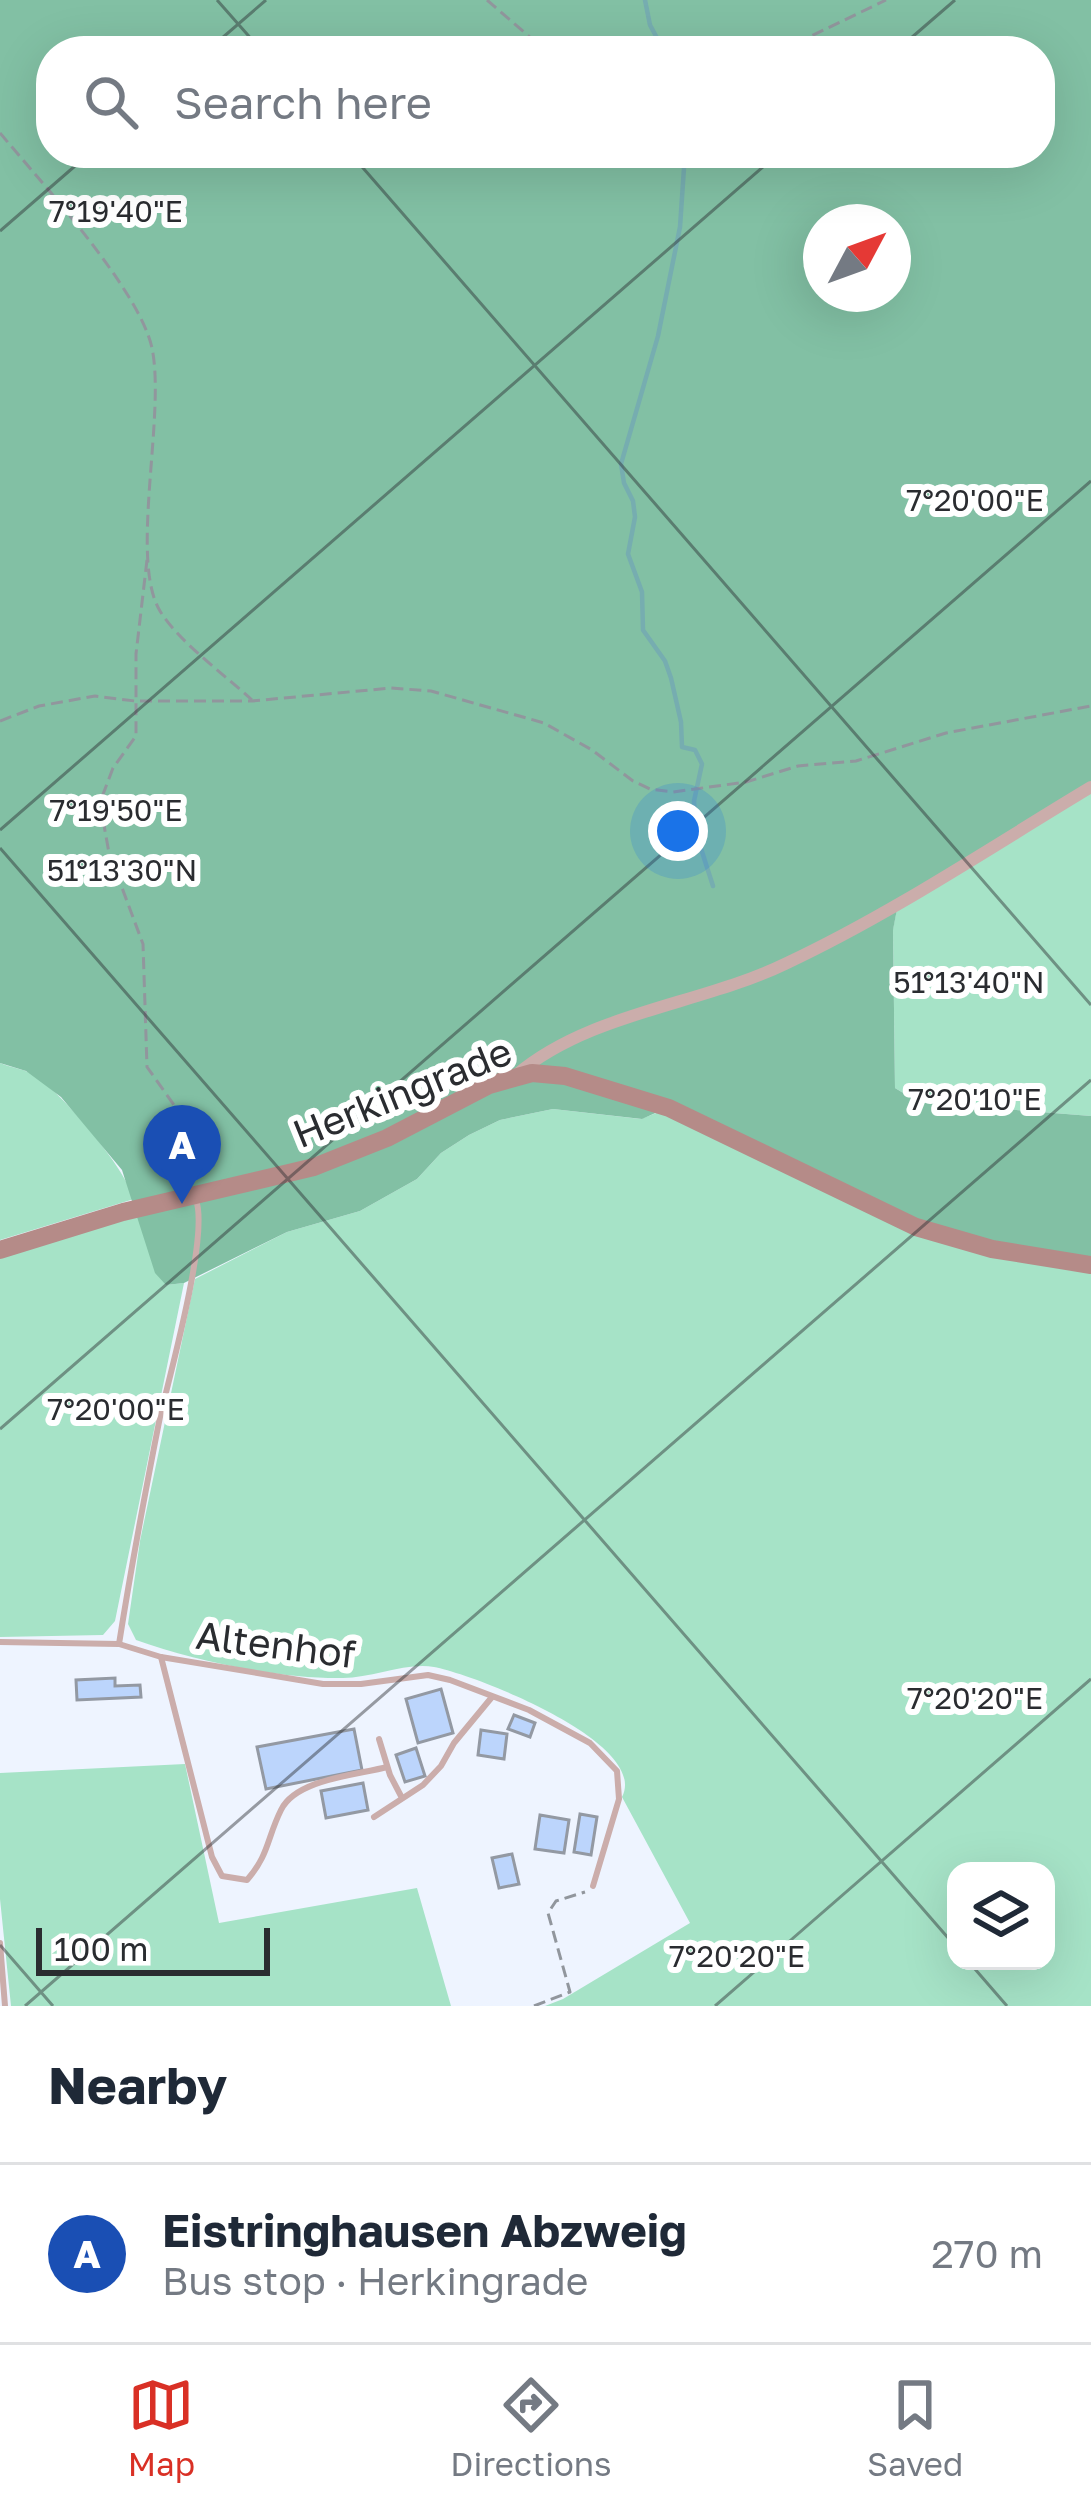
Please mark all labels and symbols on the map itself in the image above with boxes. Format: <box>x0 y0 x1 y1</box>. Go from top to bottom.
text: 7°19'40"E <box>49 193 183 229</box>
north arrow <box>803 204 911 312</box>
text: 7°20'00"E <box>906 482 1044 518</box>
text: 7°19'50"E <box>50 792 182 828</box>
your location <box>648 801 708 861</box>
text: 51°13'30"N <box>47 852 197 888</box>
text: 51°13'40"N <box>893 964 1045 1000</box>
street label: Herkingrade <box>286 1027 518 1157</box>
text: 7°20'10"E <box>908 1081 1042 1117</box>
pin: A <box>143 1105 221 1204</box>
text: 7°20'00"E <box>47 1391 185 1427</box>
street label: Altenhof <box>193 1611 359 1677</box>
text: 7°20'20"E <box>907 1680 1043 1716</box>
scale bar <box>36 1922 270 1975</box>
text: 7°20'20"E <box>669 1938 805 1974</box>

